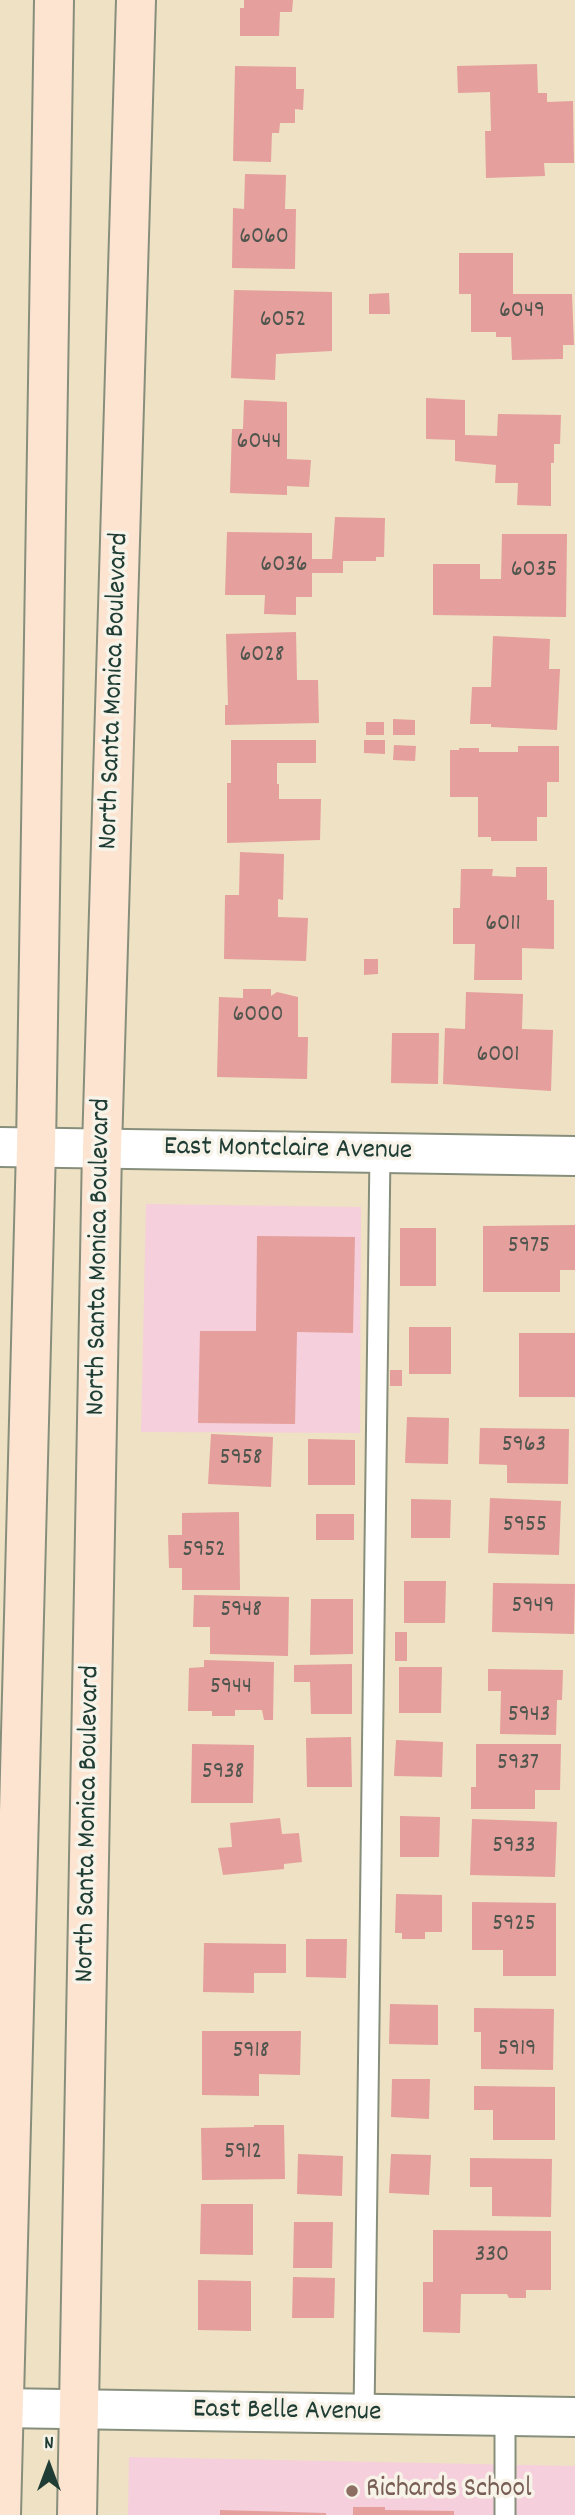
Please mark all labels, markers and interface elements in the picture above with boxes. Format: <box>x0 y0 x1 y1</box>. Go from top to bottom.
house number: 6060 <box>239 225 289 253</box>
house number: 6049 <box>499 299 545 327</box>
house number: 6052 <box>260 308 306 336</box>
house number: 6044 <box>237 430 281 458</box>
street label: North Santa Monica Boulevard <box>94 532 138 850</box>
house number: 6036 <box>260 553 308 581</box>
house number: 6035 <box>511 558 557 586</box>
house number: 6028 <box>240 643 284 671</box>
house number: 6011 <box>485 912 521 940</box>
house number: 6000 <box>233 1003 283 1031</box>
house number: 6001 <box>476 1043 520 1071</box>
street label: North Santa Monica Boulevard <box>81 1098 121 1416</box>
street label: East Montclaire Avenue <box>164 1132 412 1170</box>
house number: 5975 <box>508 1234 550 1262</box>
house number: 5963 <box>502 1433 546 1461</box>
house number: 5958 <box>220 1446 262 1474</box>
house number: 5955 <box>503 1513 547 1541</box>
house number: 5952 <box>182 1538 226 1566</box>
house number: 5949 <box>511 1594 555 1622</box>
house number: 5948 <box>220 1598 262 1626</box>
street label: North Santa Monica Boulevard <box>70 1665 110 1983</box>
house number: 5944 <box>210 1675 252 1703</box>
house number: 5943 <box>508 1703 550 1731</box>
house number: 5937 <box>497 1751 539 1779</box>
house number: 5938 <box>202 1760 244 1788</box>
house number: 5933 <box>492 1834 536 1862</box>
house number: 5925 <box>492 1912 536 1940</box>
house number: 5919 <box>498 2037 536 2065</box>
house number: 5918 <box>233 2039 269 2067</box>
house number: 5912 <box>224 2140 262 2168</box>
house number: 330 <box>475 2243 509 2271</box>
street label: East Belle Avenue <box>192 2395 382 2431</box>
north arrow <box>14 2431 84 2501</box>
text: N <box>44 2431 54 2458</box>
place label: Richards School <box>366 2474 532 2508</box>
marker: Richards School <box>344 2483 360 2499</box>

